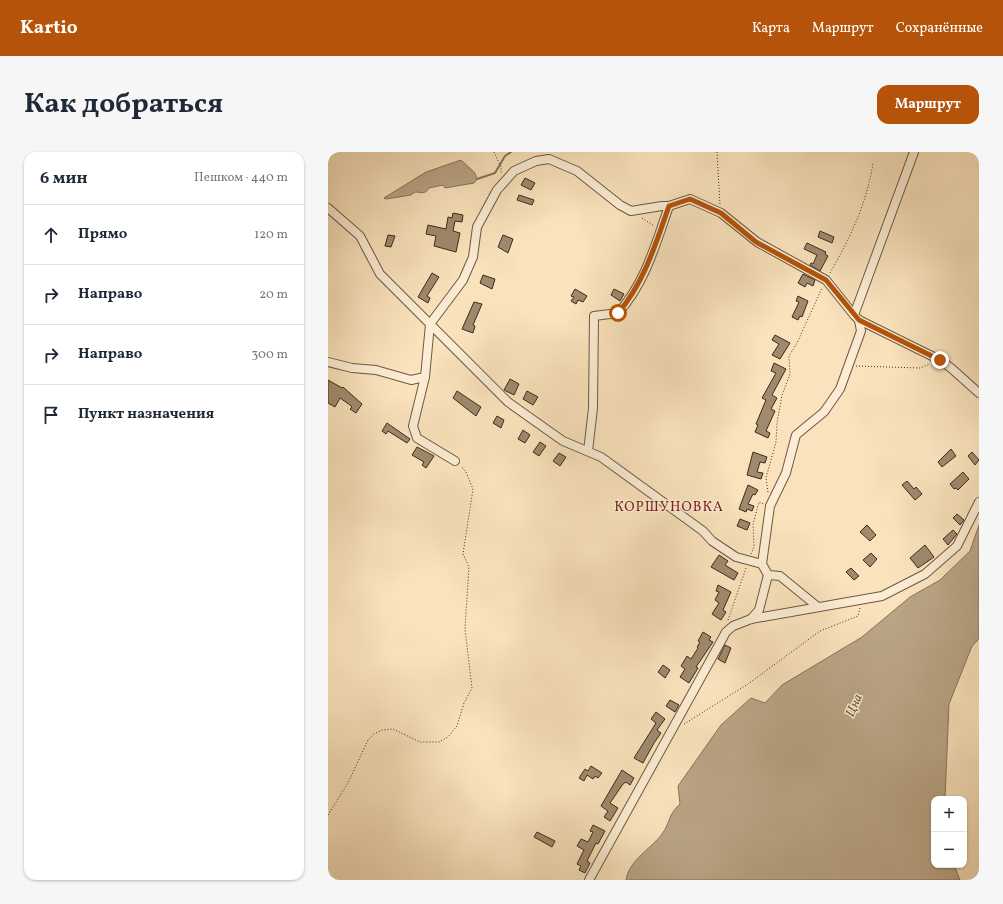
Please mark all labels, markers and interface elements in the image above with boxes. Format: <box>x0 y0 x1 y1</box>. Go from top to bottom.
text: Kartio <box>20 15 78 41</box>
text: Карта <box>752 19 790 38</box>
text: Маршрут <box>812 19 874 38</box>
text: Сохранённые <box>896 19 983 38</box>
text: Как добраться <box>24 85 223 124</box>
button: Маршрут <box>877 85 979 124</box>
text: 6 мин <box>40 167 87 190</box>
text: Пешком · 440 m <box>194 169 288 187</box>
icon: ahead <box>40 224 62 246</box>
text: Прямо <box>78 224 127 245</box>
text: 120 m <box>254 226 288 244</box>
icon: right <box>40 284 62 306</box>
text: Направо <box>78 284 142 305</box>
text: 20 m <box>259 286 288 304</box>
route start <box>609 304 627 322</box>
icon: right <box>40 344 62 366</box>
text: Направо <box>78 344 142 365</box>
text: 300 m <box>252 346 288 364</box>
route end <box>931 351 949 369</box>
icon: arrive <box>40 404 62 426</box>
text: Пункт назначения <box>78 404 214 425</box>
district label: КОРШУНОВКА <box>614 498 724 517</box>
water label: Цна <box>842 692 868 720</box>
map controls <box>931 796 967 868</box>
button: + <box>931 796 967 832</box>
button: − <box>931 832 967 868</box>

